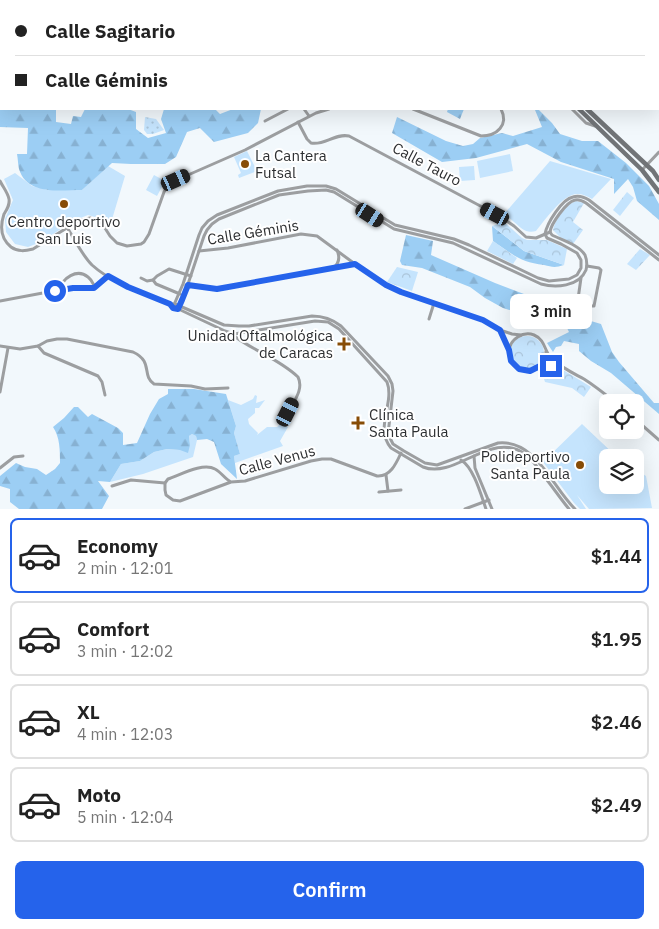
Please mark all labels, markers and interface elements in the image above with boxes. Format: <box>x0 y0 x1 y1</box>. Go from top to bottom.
text: Calle Sagitario <box>45 19 175 43</box>
text: Calle Géminis <box>45 68 168 92</box>
street label: Calle Tauro <box>389 138 465 190</box>
place label: La Cantera Futsal <box>255 146 327 182</box>
marker: La Cantera Futsal <box>239 158 251 170</box>
car <box>159 167 192 193</box>
marker: Centro deportivo San Luis <box>58 198 70 210</box>
car <box>478 200 511 228</box>
car <box>353 201 386 229</box>
place label: Centro deportivo San Luis <box>8 212 120 248</box>
street label: Calle Géminis <box>206 215 300 249</box>
route start <box>44 280 66 302</box>
callout: 3 min <box>510 294 592 328</box>
text: 3 min <box>530 301 572 321</box>
place label: Unidad Oftalmológica de Caracas <box>188 326 333 362</box>
marker: Unidad Oftalmológica de Caracas <box>337 337 351 351</box>
route end <box>540 355 562 377</box>
map controls <box>599 394 644 494</box>
button: locate <box>599 394 644 439</box>
car <box>274 395 301 429</box>
place label: Clínica Santa Paula <box>369 405 449 441</box>
marker: Clínica Santa Paula <box>351 416 365 430</box>
street label: Calle Venus <box>237 441 317 479</box>
place label: Polideportivo Santa Paula <box>481 447 570 483</box>
button: layers <box>599 449 644 494</box>
marker: Polideportivo Santa Paula <box>574 459 586 471</box>
icon: car <box>17 533 62 578</box>
text: Economy <box>77 534 158 558</box>
text: $1.44 <box>591 544 642 568</box>
text: 2 min · 12:01 <box>77 558 173 578</box>
icon: car <box>17 616 62 661</box>
text: Comfort <box>77 617 150 641</box>
text: $1.95 <box>591 627 642 651</box>
text: 3 min · 12:02 <box>77 641 173 661</box>
icon: car <box>17 699 62 744</box>
text: XL <box>77 700 100 724</box>
text: $2.46 <box>591 710 642 734</box>
text: 4 min · 12:03 <box>77 724 173 744</box>
icon: car <box>17 782 62 827</box>
text: Moto <box>77 783 121 807</box>
text: $2.49 <box>591 793 642 817</box>
text: 5 min · 12:04 <box>77 807 173 827</box>
button: Confirm <box>15 861 644 919</box>

